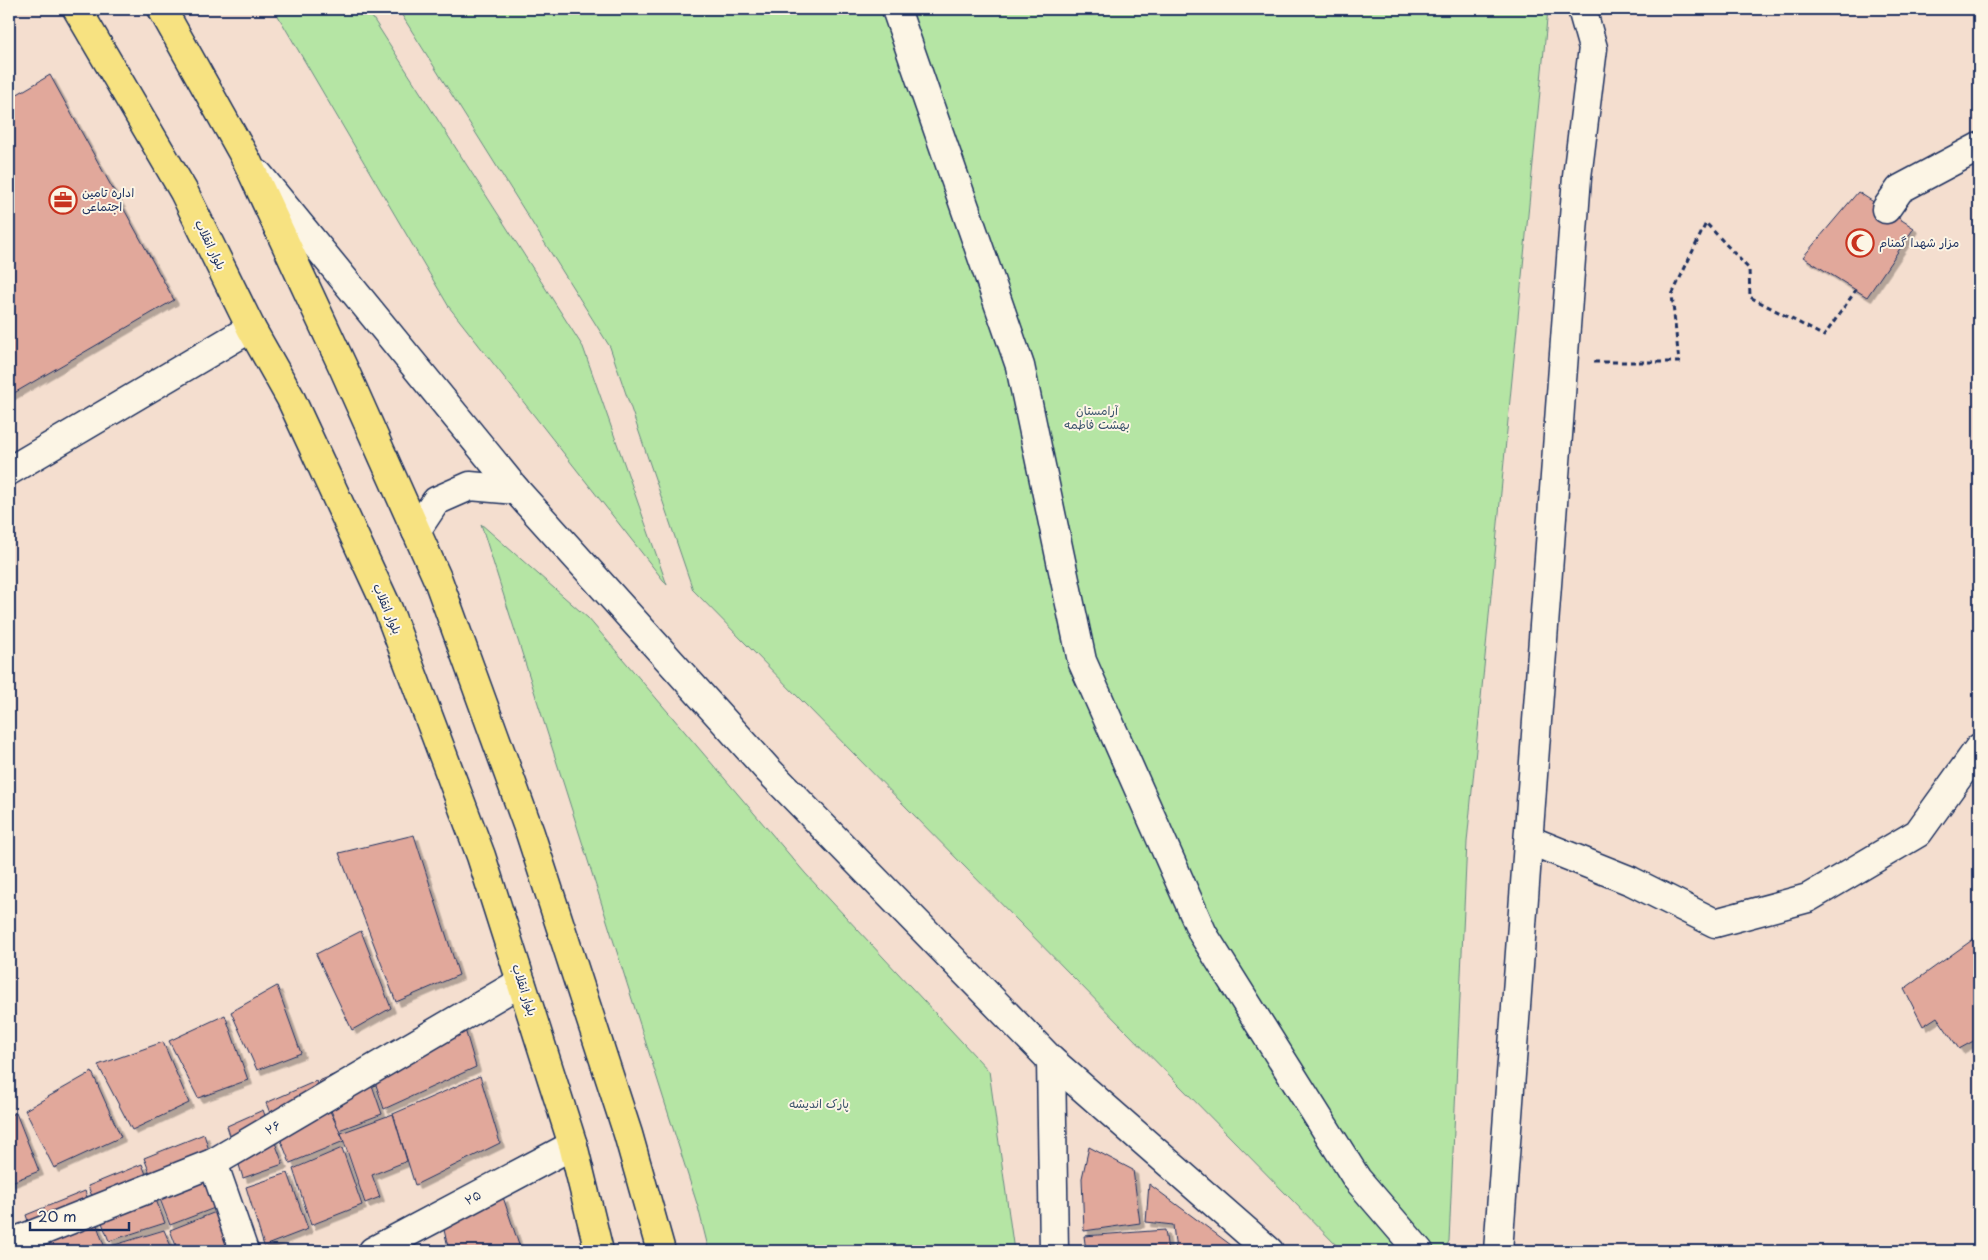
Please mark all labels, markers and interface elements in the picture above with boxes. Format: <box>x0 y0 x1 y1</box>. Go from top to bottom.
place label: اداره تامین اجتماعی <box>82 183 134 215</box>
office icon: اداره تامین اجتماعی <box>48 185 78 215</box>
street label: بلوار انقلاب <box>191 216 231 273</box>
mosque icon: مزار شهدا گمنام <box>1845 228 1875 258</box>
place label: مزار شهدا گمنام <box>1879 233 1959 252</box>
park label: آرامستان بهشت فاطمه <box>1064 401 1130 433</box>
street label: بلوار انقلاب <box>369 580 407 637</box>
street label: بلوار انقلاب <box>508 961 542 1018</box>
park label: پارک اندیشه <box>789 1094 849 1112</box>
street label: ۲۶ <box>261 1115 284 1139</box>
street label: ۲۵ <box>461 1185 484 1209</box>
scale bar <box>30 1200 129 1232</box>
text: 20 m <box>38 1204 77 1227</box>

